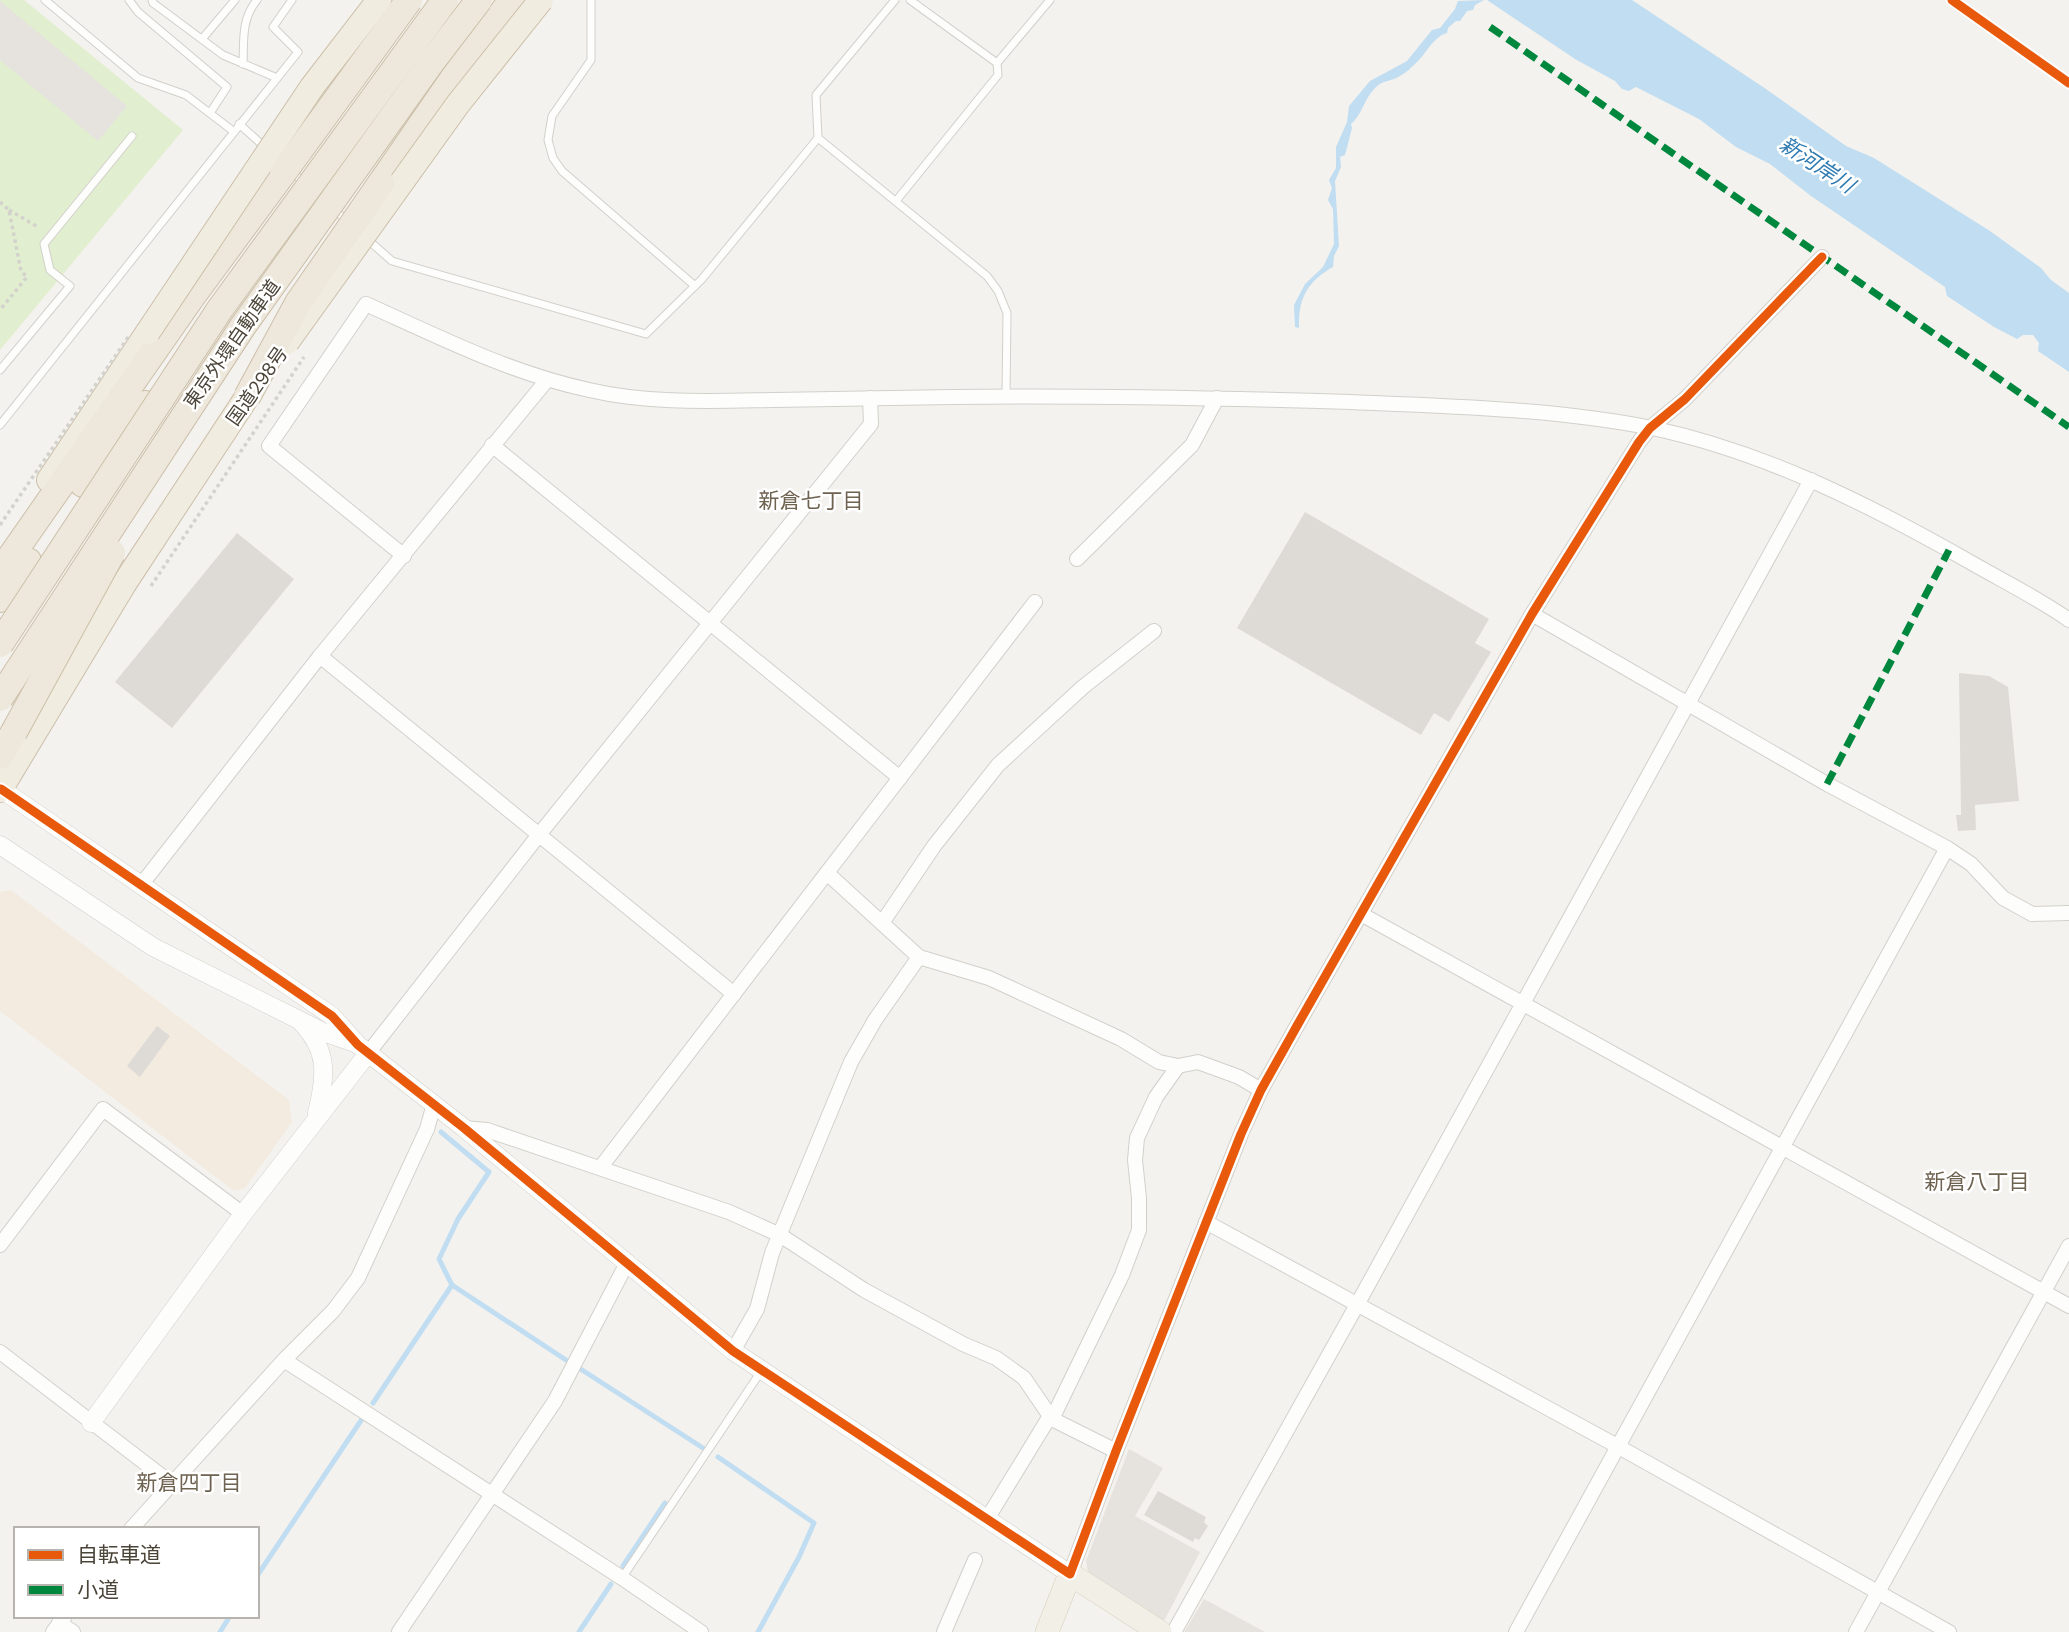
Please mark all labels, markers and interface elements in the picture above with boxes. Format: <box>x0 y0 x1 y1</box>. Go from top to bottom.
water label: 新河岸川 <box>1774 130 1862 201</box>
street label: 東京外環自動車道 <box>178 275 286 413</box>
street label: 国道298号 <box>221 342 293 430</box>
district label: 新倉七丁目 <box>759 487 864 515</box>
district label: 新倉八丁目 <box>1925 1168 2030 1196</box>
district label: 新倉四丁目 <box>137 1469 242 1497</box>
legend <box>14 1527 259 1618</box>
text: 自転車道 <box>77 1541 161 1569</box>
text: 小道 <box>77 1576 119 1604</box>

